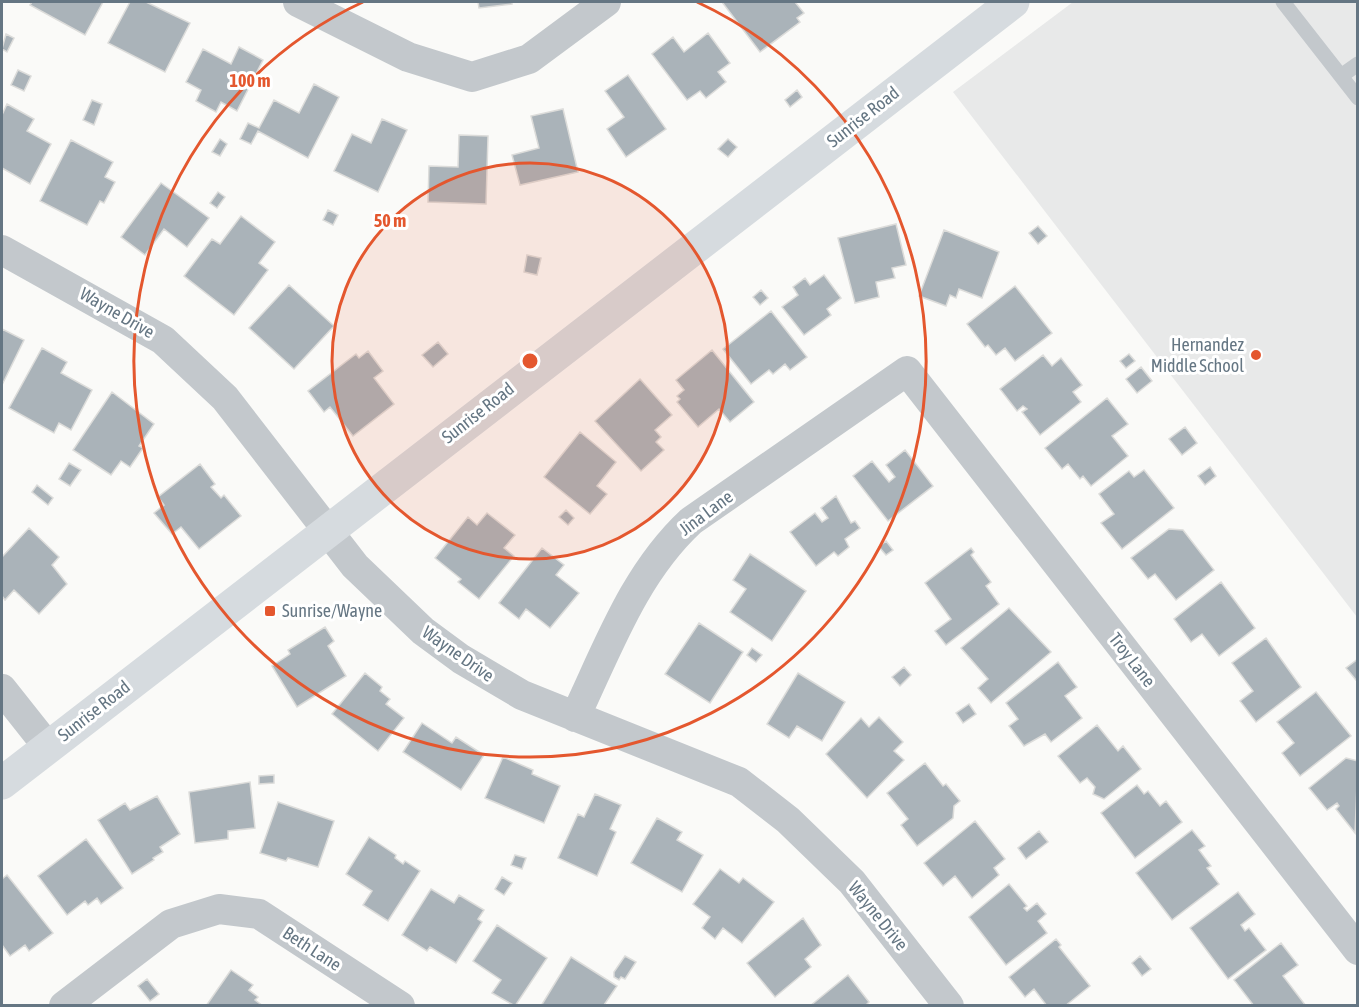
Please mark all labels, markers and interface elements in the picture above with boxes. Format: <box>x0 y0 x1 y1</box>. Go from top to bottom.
text: 100 m <box>230 70 270 91</box>
street label: Sunrise Road <box>822 82 903 151</box>
text: 50 m <box>374 210 406 231</box>
street label: Wayne Drive <box>76 283 158 342</box>
place label: Hernandez Middle School <box>1151 334 1245 376</box>
marker: Hernandez Middle School <box>1249 348 1263 362</box>
centre of rings <box>520 351 540 371</box>
street label: Sunrise Road <box>437 378 518 447</box>
street label: Jina Lane <box>675 486 737 540</box>
place label: Sunrise/Wayne <box>282 600 382 621</box>
marker: Sunrise/Wayne <box>263 604 277 618</box>
street label: Wayne Drive <box>418 621 498 686</box>
street label: Troy Lane <box>1105 629 1160 691</box>
street label: Sunrise Road <box>53 676 134 745</box>
street label: Wayne Drive <box>844 877 913 954</box>
street label: Beth Lane <box>279 922 345 975</box>

